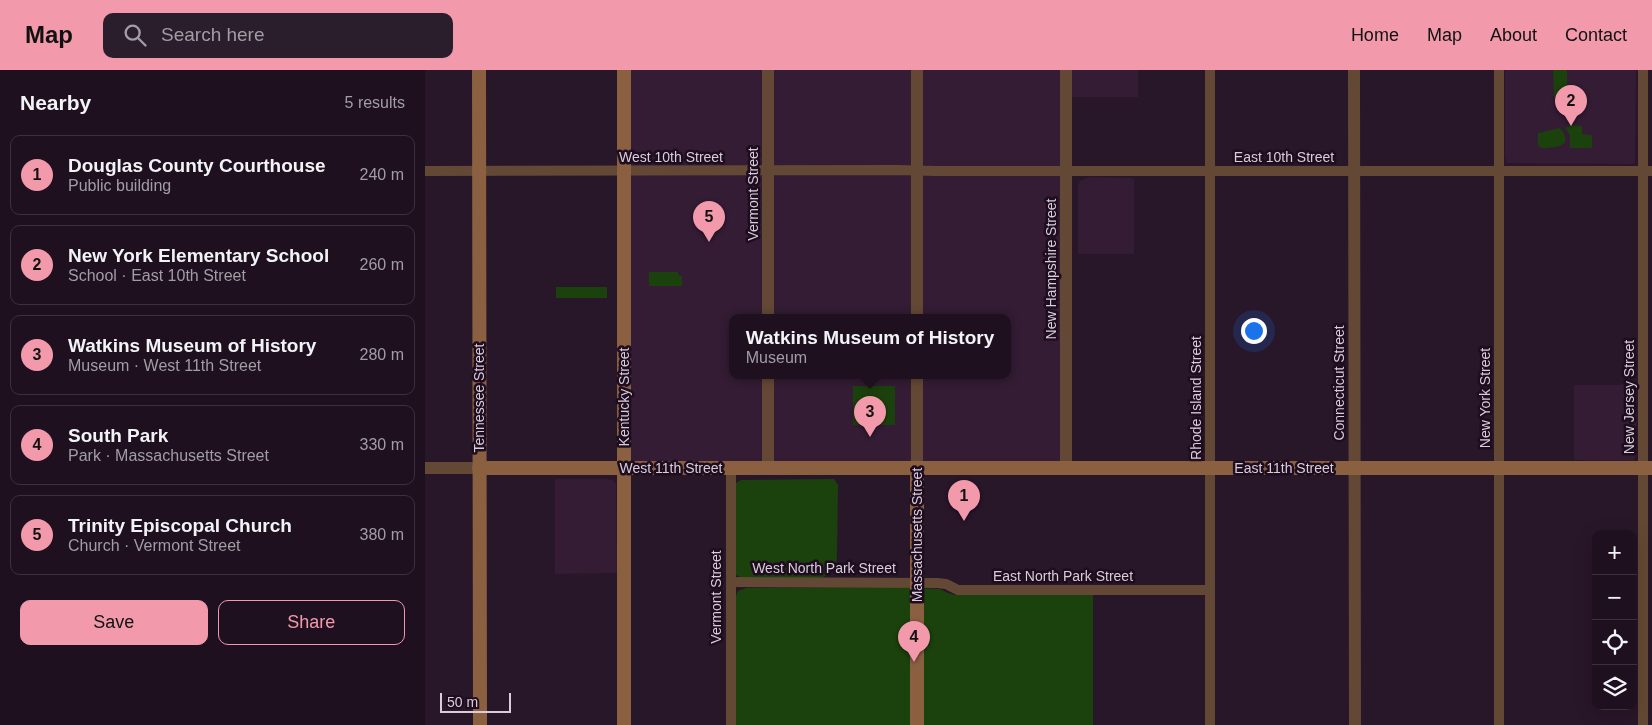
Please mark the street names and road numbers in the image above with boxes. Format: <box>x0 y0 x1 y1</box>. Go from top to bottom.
street label: Vermont Street <box>745 147 761 241</box>
street label: West 10th Street <box>619 149 723 165</box>
street label: East 10th Street <box>1234 149 1334 165</box>
street label: New Hampshire Street <box>1043 198 1059 339</box>
street label: Connecticut Street <box>1331 325 1347 441</box>
street label: Rhode Island Street <box>1188 336 1204 460</box>
street label: New Jersey Street <box>1621 340 1637 454</box>
street label: Tennessee Street <box>471 343 487 452</box>
street label: Kentucky Street <box>616 347 632 446</box>
street label: New York Street <box>1477 348 1493 448</box>
street label: West 11th Street <box>620 460 723 476</box>
street label: East 11th Street <box>1234 460 1334 476</box>
street label: Massachusetts Street <box>909 468 925 602</box>
street label: Vermont Street <box>708 550 724 644</box>
street label: West North Park Street <box>752 560 896 576</box>
street label: East North Park Street <box>993 568 1133 584</box>

